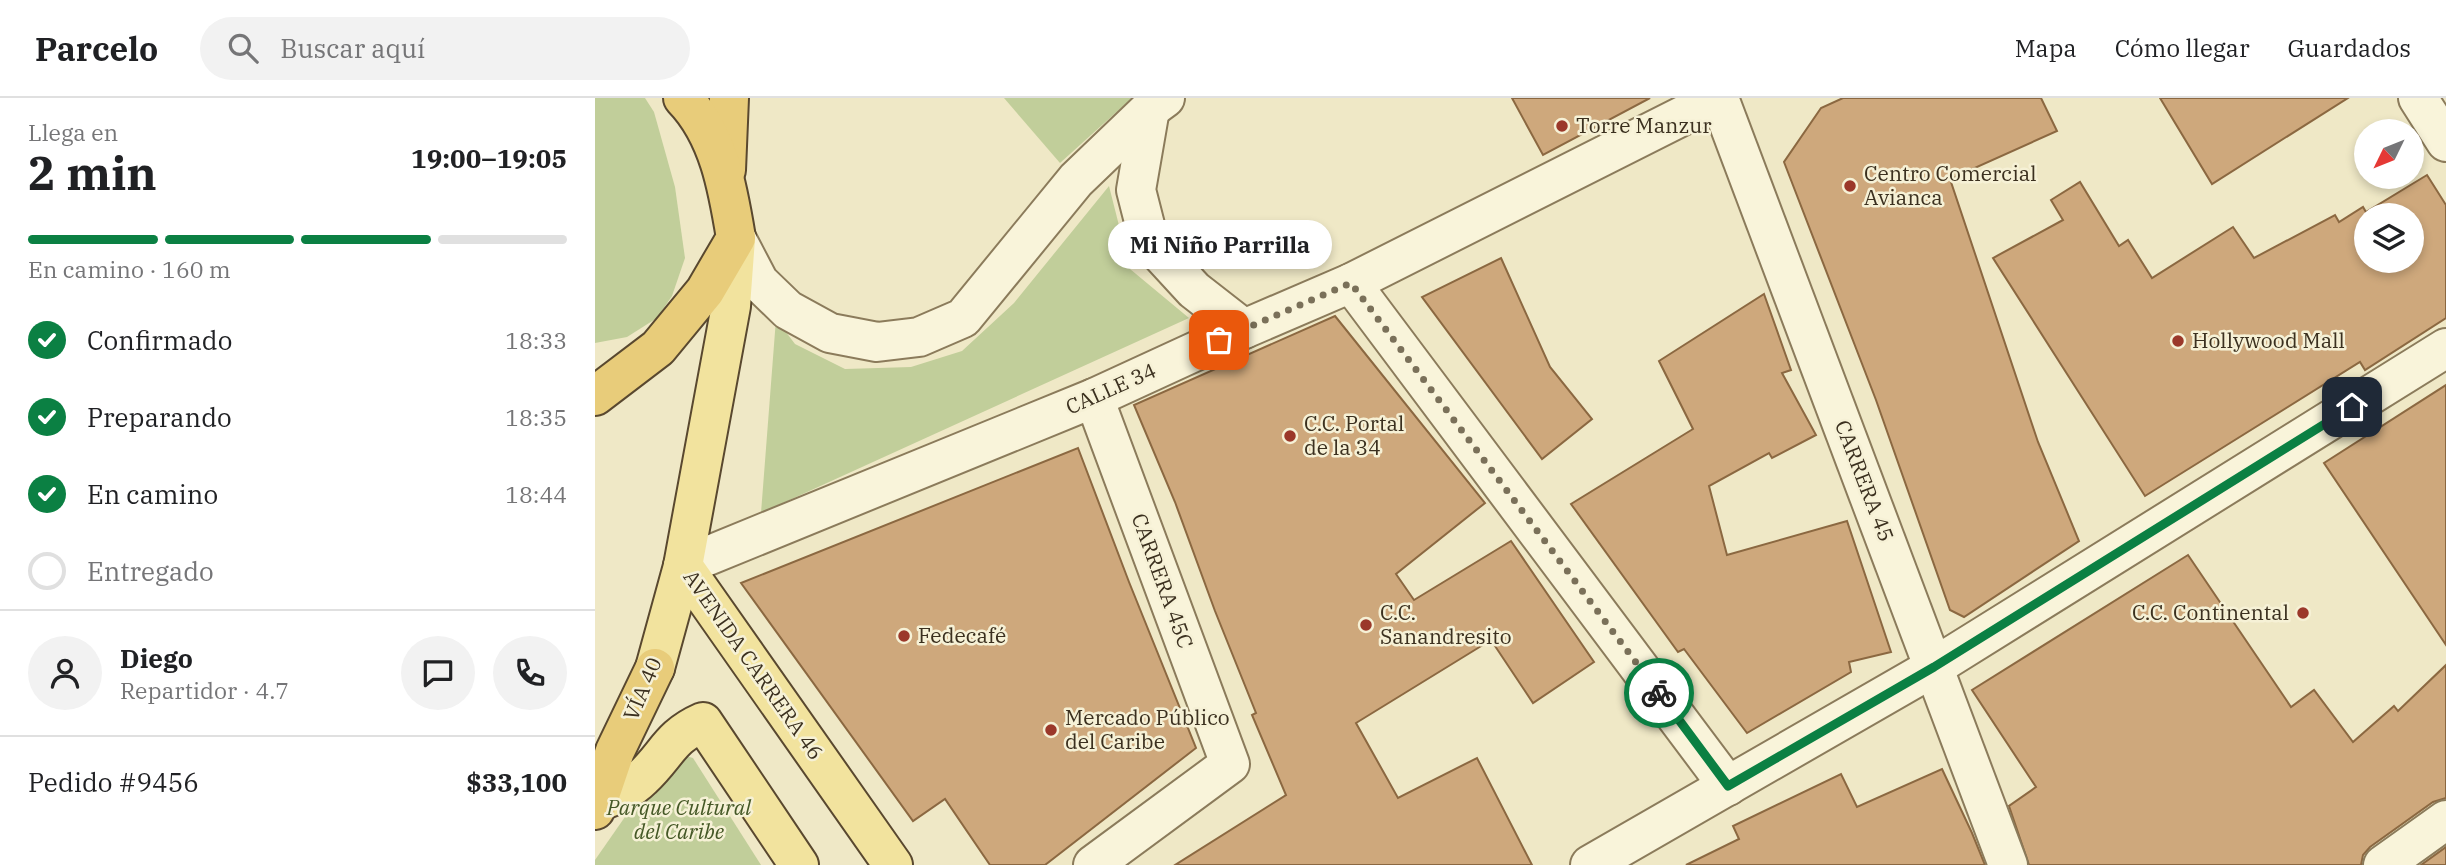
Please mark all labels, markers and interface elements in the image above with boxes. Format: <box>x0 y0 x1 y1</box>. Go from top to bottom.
search box <box>200 17 690 80</box>
text: Parcelo <box>35 27 158 70</box>
icon: search <box>224 29 262 67</box>
text: Buscar aquí <box>280 31 425 65</box>
text: Mapa <box>2015 32 2077 64</box>
text: Cómo llegar <box>2115 32 2250 64</box>
text: Guardados <box>2288 32 2411 64</box>
place label: Torre Manzur <box>1576 111 1712 139</box>
text: Llega en <box>28 117 118 147</box>
marker: Torre Manzur <box>1554 118 1570 134</box>
north arrow <box>2354 119 2424 189</box>
map controls <box>2354 119 2424 273</box>
text: 19:00–19:05 <box>411 141 567 175</box>
text: 2 min <box>28 143 157 203</box>
place label: Centro Comercial Avianca <box>1864 159 2037 211</box>
marker: Centro Comercial Avianca <box>1842 178 1858 194</box>
button: layers <box>2354 203 2424 273</box>
callout: Mi Niño Parrilla <box>1107 221 1331 270</box>
text: Mi Niño Parrilla <box>1130 229 1310 259</box>
text: En camino · 160 m <box>28 254 231 284</box>
pin <box>1189 310 1249 370</box>
icon: check <box>28 321 66 359</box>
icon: bag <box>1200 321 1238 359</box>
text: Confirmado <box>87 323 232 357</box>
text: 18:33 <box>505 325 567 355</box>
place label: Hollywood Mall <box>2192 326 2345 354</box>
marker: Hollywood Mall <box>2170 333 2186 349</box>
street label: CALLE 34 <box>1061 356 1160 420</box>
pin <box>2322 377 2382 437</box>
icon: home <box>2333 388 2371 426</box>
icon: check <box>28 398 66 436</box>
text: Preparando <box>87 400 232 434</box>
text: 18:35 <box>505 402 567 432</box>
place label: C.C. Portal de la 34 <box>1304 409 1404 461</box>
street label: CARRERA 45 <box>1829 416 1901 546</box>
marker: C.C. Portal de la 34 <box>1282 428 1298 444</box>
icon: check <box>28 475 66 513</box>
text: En camino <box>87 477 218 511</box>
text: 18:44 <box>505 479 567 509</box>
street label: CARRERA 45C <box>1126 509 1200 652</box>
text: Entregado <box>87 554 214 588</box>
street label: AVENIDA CARRERA 46 <box>677 564 830 765</box>
place label: C.C. Sanandresito <box>1380 598 1512 650</box>
place label: C.C. Continental <box>2132 598 2289 626</box>
marker: C.C. Continental <box>2295 605 2311 621</box>
marker: C.C. Sanandresito <box>1358 617 1374 633</box>
place label: Fedecafé <box>918 621 1006 649</box>
marker: Fedecafé <box>896 628 912 644</box>
button: person <box>28 636 102 710</box>
button: chat <box>401 636 475 710</box>
button: phone <box>493 636 567 710</box>
text: Diego <box>120 641 193 675</box>
street label: VÍA 40 <box>616 653 668 724</box>
courier <box>1624 658 1694 728</box>
icon: bike <box>1640 674 1678 712</box>
text: Repartidor · 4.7 <box>120 675 289 705</box>
place label: Mercado Público del Caribe <box>1065 703 1230 755</box>
marker: Mercado Público del Caribe <box>1043 722 1059 738</box>
text: Pedido #9456 <box>28 765 199 799</box>
text: $33,100 <box>466 765 567 799</box>
park label: Parque Cultural del Caribe <box>606 793 752 845</box>

